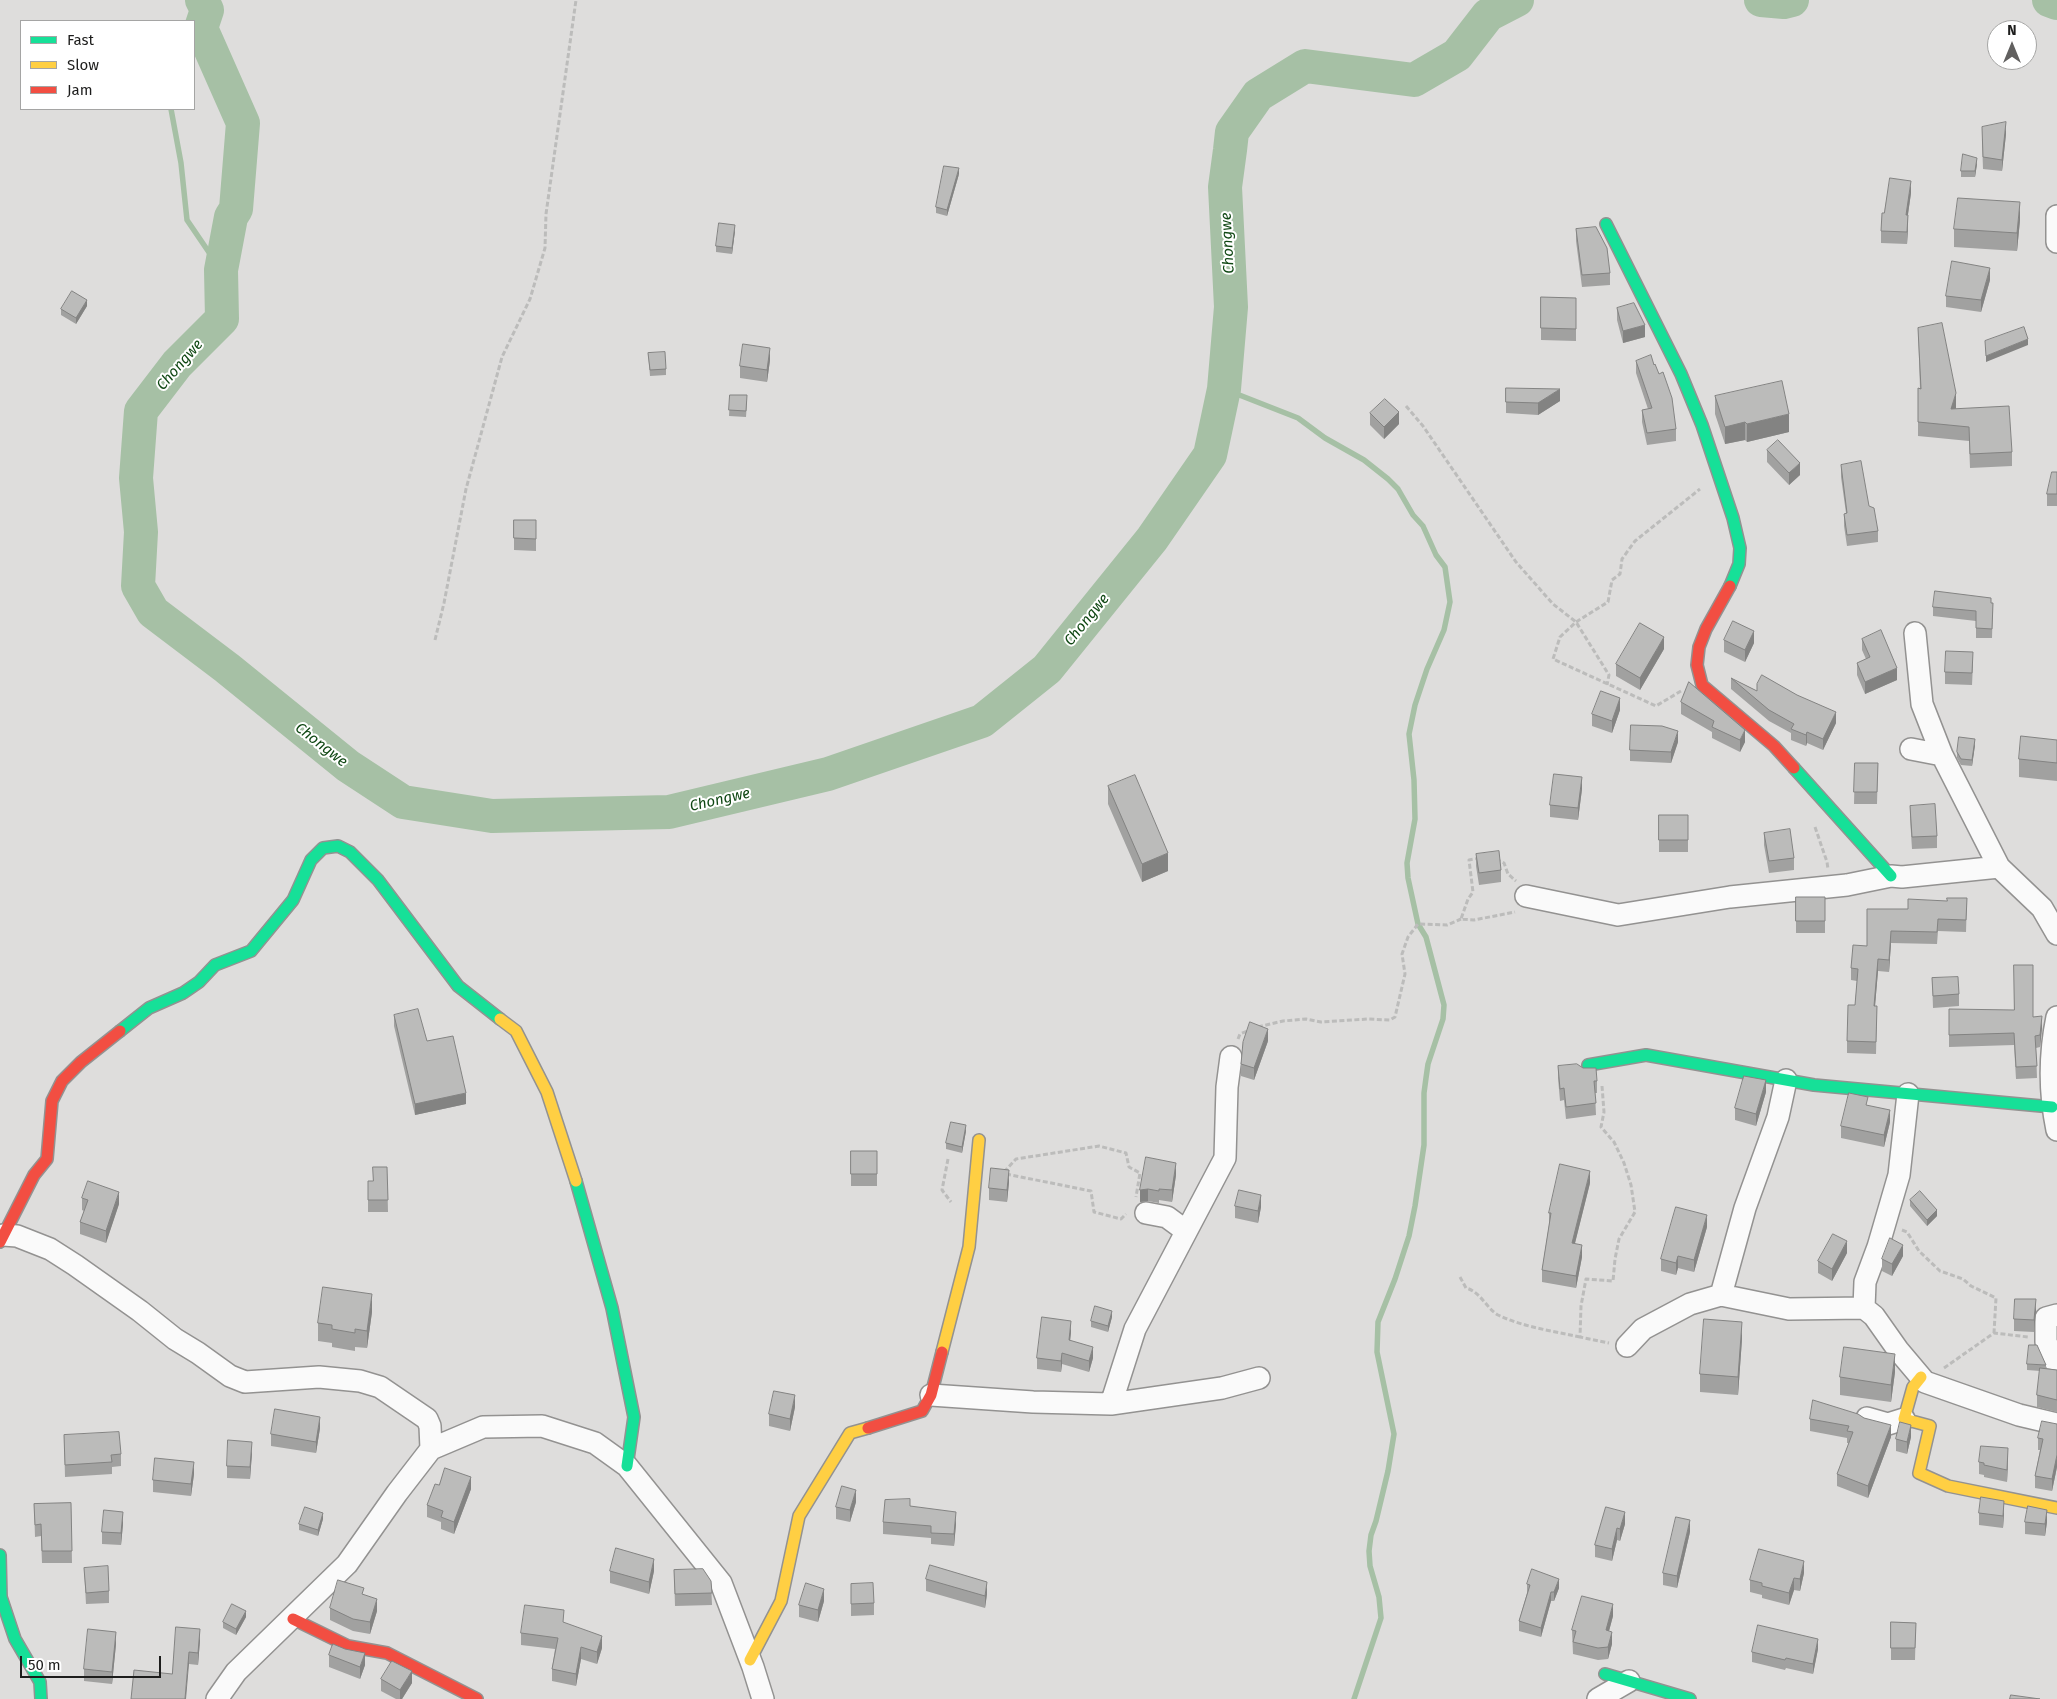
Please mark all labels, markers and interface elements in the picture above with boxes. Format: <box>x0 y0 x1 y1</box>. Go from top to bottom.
legend <box>20 20 195 110</box>
north arrow <box>1987 20 2037 70</box>
text: N <box>2007 22 2017 39</box>
text: Fast <box>67 31 94 49</box>
text: Slow <box>67 56 99 74</box>
text: Jam <box>67 81 93 99</box>
water label: Chongwe <box>1217 212 1239 274</box>
water label: Chongwe <box>153 336 207 394</box>
water label: Chongwe <box>1061 590 1113 650</box>
water label: Chongwe <box>291 719 351 771</box>
water label: Chongwe <box>688 784 752 816</box>
scale bar <box>22 1646 164 1678</box>
text: 50 m <box>28 1656 61 1674</box>

